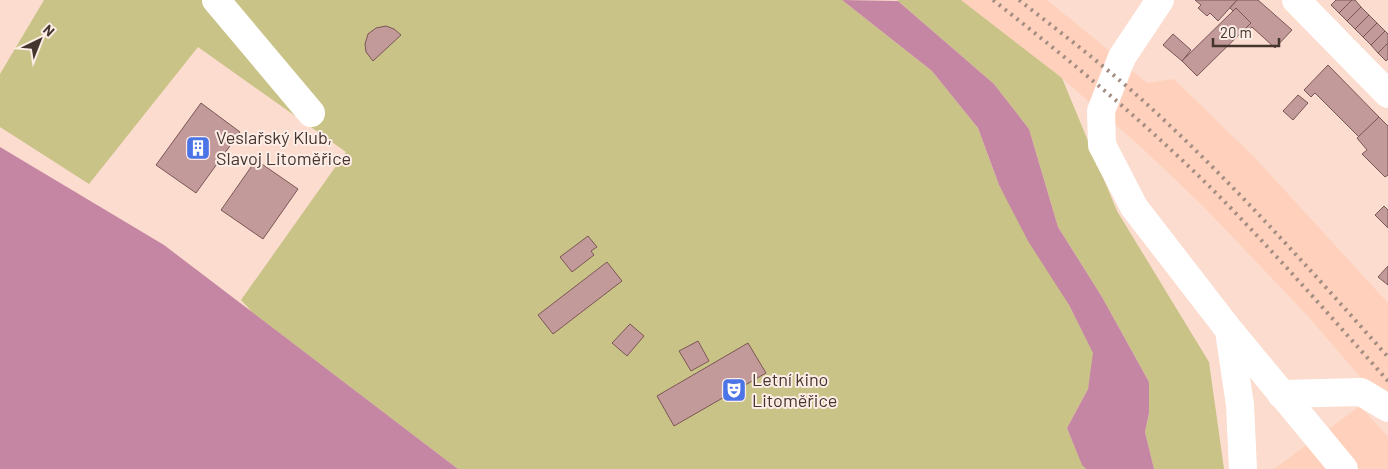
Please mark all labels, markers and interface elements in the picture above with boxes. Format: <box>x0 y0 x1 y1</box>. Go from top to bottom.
north arrow <box>15 15 65 65</box>
scale bar <box>1213 15 1279 47</box>
text: N <box>40 21 58 40</box>
text: 20 m <box>1220 23 1252 41</box>
place label: Veslařský Klub, Slavoj Litoměřice <box>216 126 351 169</box>
building icon: Veslařský Klub, Slavoj Litoměřice <box>185 135 211 161</box>
place label: Letní kino Litoměřice <box>752 368 837 411</box>
theatre icon: Letní kino Litoměřice <box>721 377 747 403</box>

